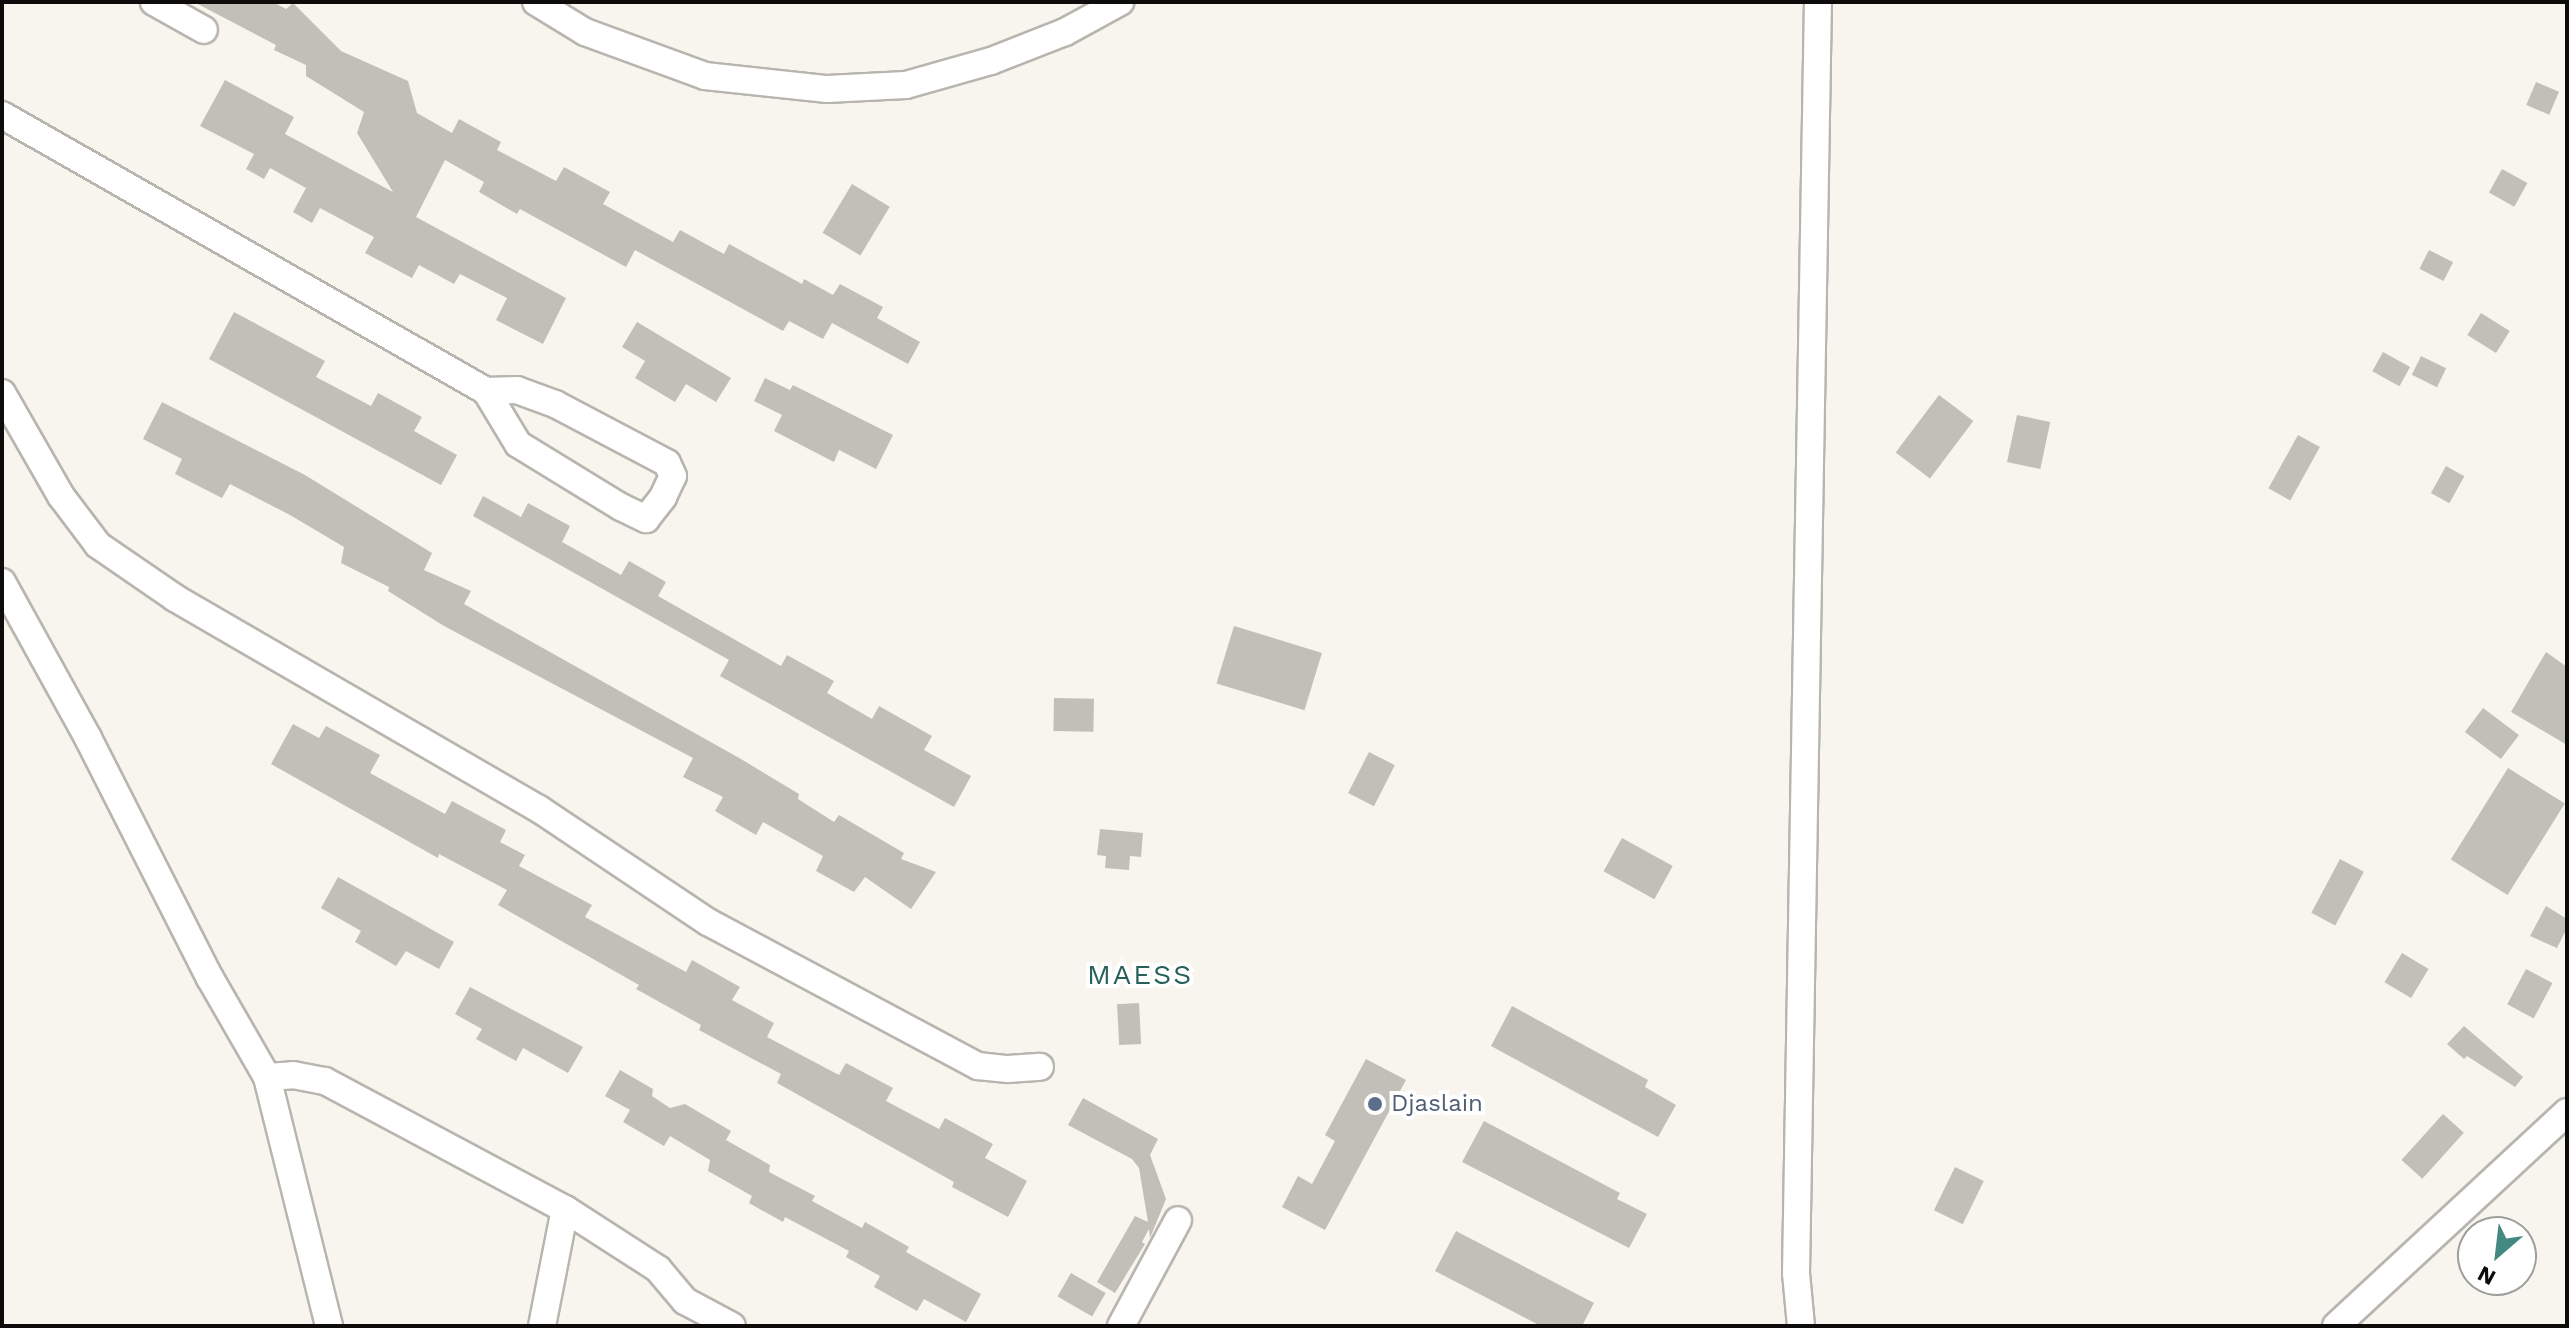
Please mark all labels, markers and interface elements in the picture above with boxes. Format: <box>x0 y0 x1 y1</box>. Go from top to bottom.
district label: MAESS <box>1087 958 1193 992</box>
place label: Djaslain <box>1391 1090 1483 1118</box>
marker: Djaslain <box>1366 1095 1384 1113</box>
north arrow <box>2457 1216 2537 1296</box>
text: N <box>2473 1261 2500 1291</box>

